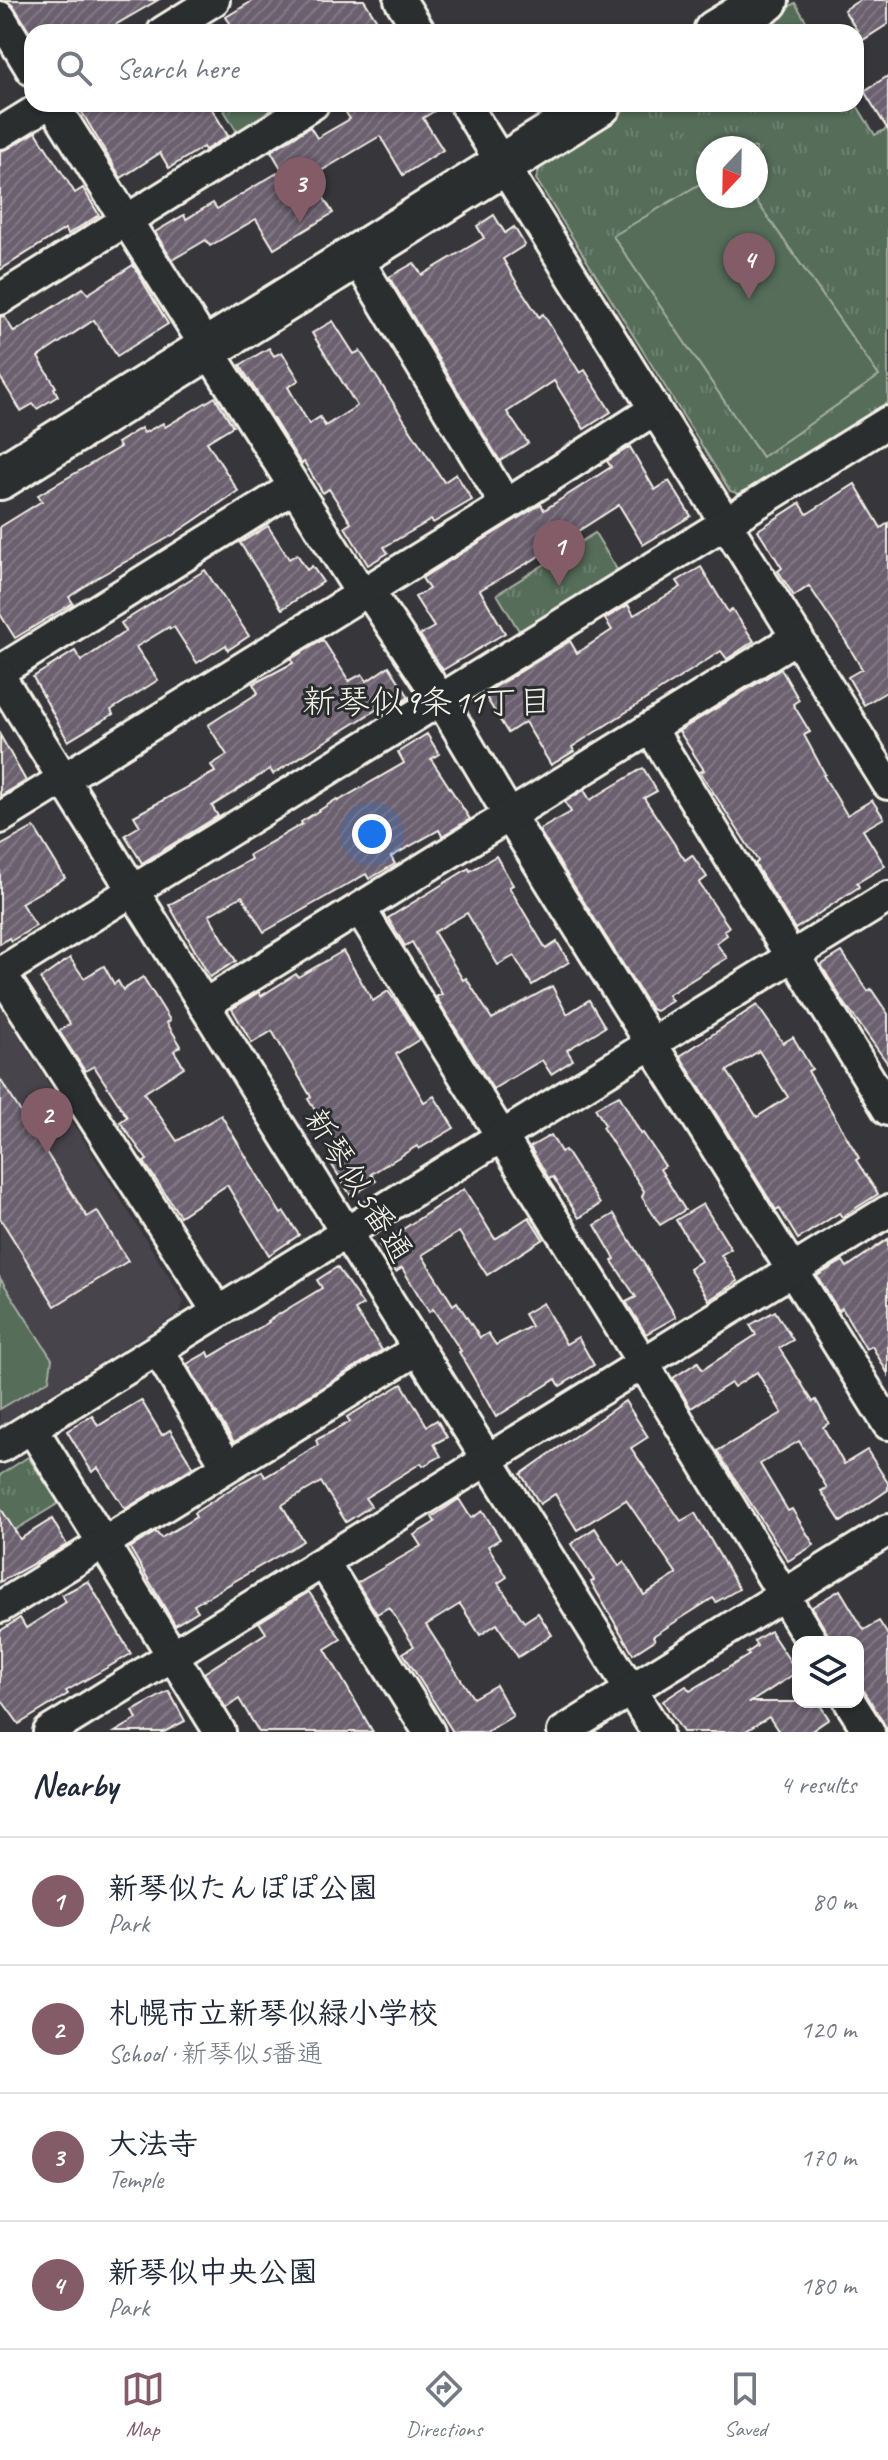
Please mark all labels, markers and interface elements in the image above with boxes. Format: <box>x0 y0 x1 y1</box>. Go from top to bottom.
search box <box>24 24 864 112</box>
icon: search <box>52 46 96 90</box>
text: Search here <box>116 49 238 87</box>
north arrow <box>696 136 768 208</box>
pin: 3 <box>274 157 326 223</box>
pin: 4 <box>723 233 775 299</box>
pin: 1 <box>533 520 585 586</box>
district label: 新琴似9条11丁目 <box>302 680 552 723</box>
your location <box>352 814 392 854</box>
pin: 2 <box>21 1088 73 1154</box>
street label: 新琴似5番通 <box>295 1100 422 1270</box>
map controls <box>792 1636 864 1708</box>
button: layers <box>792 1636 864 1708</box>
text: Nearby <box>32 1763 118 1806</box>
text: 4 results <box>780 1768 856 1801</box>
text: 新琴似たんぽぽ公園 <box>108 1869 378 1907</box>
text: 1 <box>52 1885 64 1918</box>
text: 80 m <box>812 1885 856 1918</box>
text: Park <box>108 1907 149 1940</box>
text: 札幌市立新琴似緑小学校 <box>108 1994 438 2032</box>
text: 2 <box>52 2013 64 2046</box>
text: 120 m <box>800 2013 856 2046</box>
text: School · 新琴似5番通 <box>108 2037 323 2070</box>
text: 大法寺 <box>108 2125 198 2163</box>
text: 3 <box>52 2141 64 2174</box>
text: 170 m <box>800 2141 856 2174</box>
text: Temple <box>108 2163 163 2196</box>
text: 新琴似中央公園 <box>108 2253 318 2291</box>
text: 4 <box>52 2269 64 2302</box>
text: 180 m <box>800 2269 856 2302</box>
text: Park <box>108 2291 149 2324</box>
tab: Map <box>121 2367 165 2443</box>
tab: Directions <box>406 2367 482 2443</box>
tab: Saved <box>723 2367 767 2443</box>

